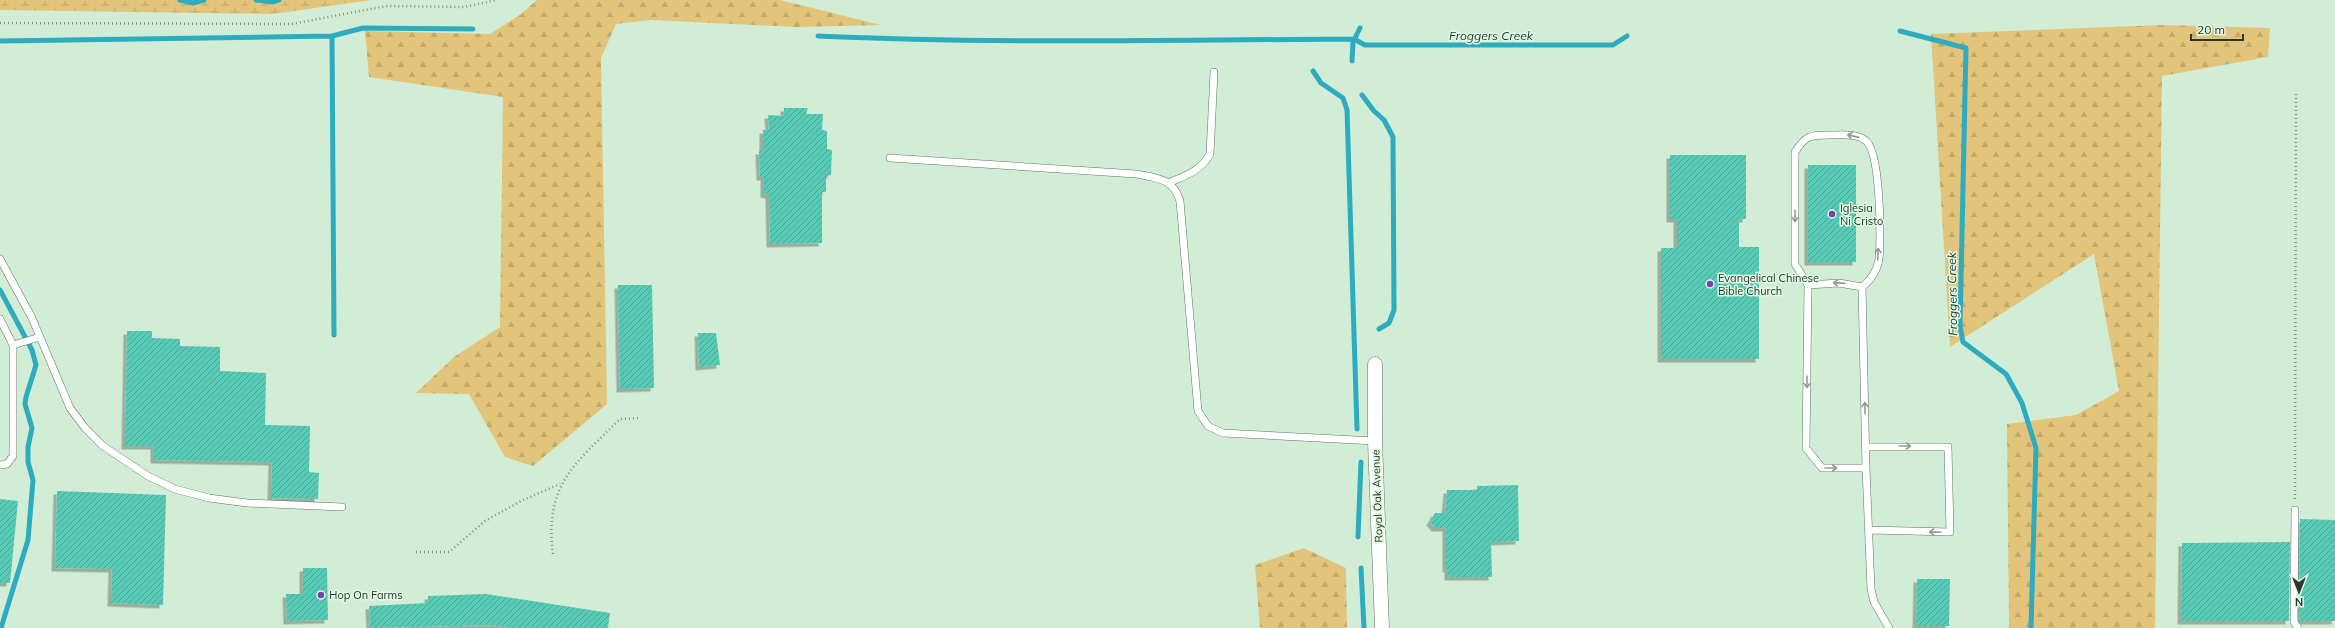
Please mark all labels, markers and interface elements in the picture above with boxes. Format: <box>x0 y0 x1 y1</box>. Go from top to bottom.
scale bar <box>2191 16 2243 42</box>
text: 20 m <box>2197 22 2225 37</box>
water label: Froggers Creek <box>1449 28 1534 43</box>
one-way arrow <box>1846 132 1859 140</box>
place label: Iglesia Ni Cristo <box>1840 201 1883 228</box>
one-way arrow <box>1791 209 1799 222</box>
marker: Iglesia Ni Cristo <box>1827 209 1837 219</box>
one-way arrow <box>1874 248 1882 261</box>
water label: Froggers Creek <box>1944 251 1960 336</box>
place label: Evangelical Chinese Bible Church <box>1718 271 1819 298</box>
marker: Evangelical Chinese Bible Church <box>1705 279 1715 289</box>
one-way arrow <box>1833 280 1846 287</box>
one-way arrow <box>1803 375 1811 388</box>
one-way arrow <box>1861 402 1869 415</box>
one-way arrow <box>1898 442 1911 450</box>
street label: Royal Oak Avenue <box>1368 449 1386 543</box>
one-way arrow <box>1824 464 1837 472</box>
one-way arrow <box>1929 528 1942 536</box>
north arrow <box>2279 572 2319 612</box>
place label: Hop On Farms <box>329 588 403 602</box>
marker: Hop On Farms <box>316 590 326 600</box>
text: N <box>2295 595 2303 609</box>

